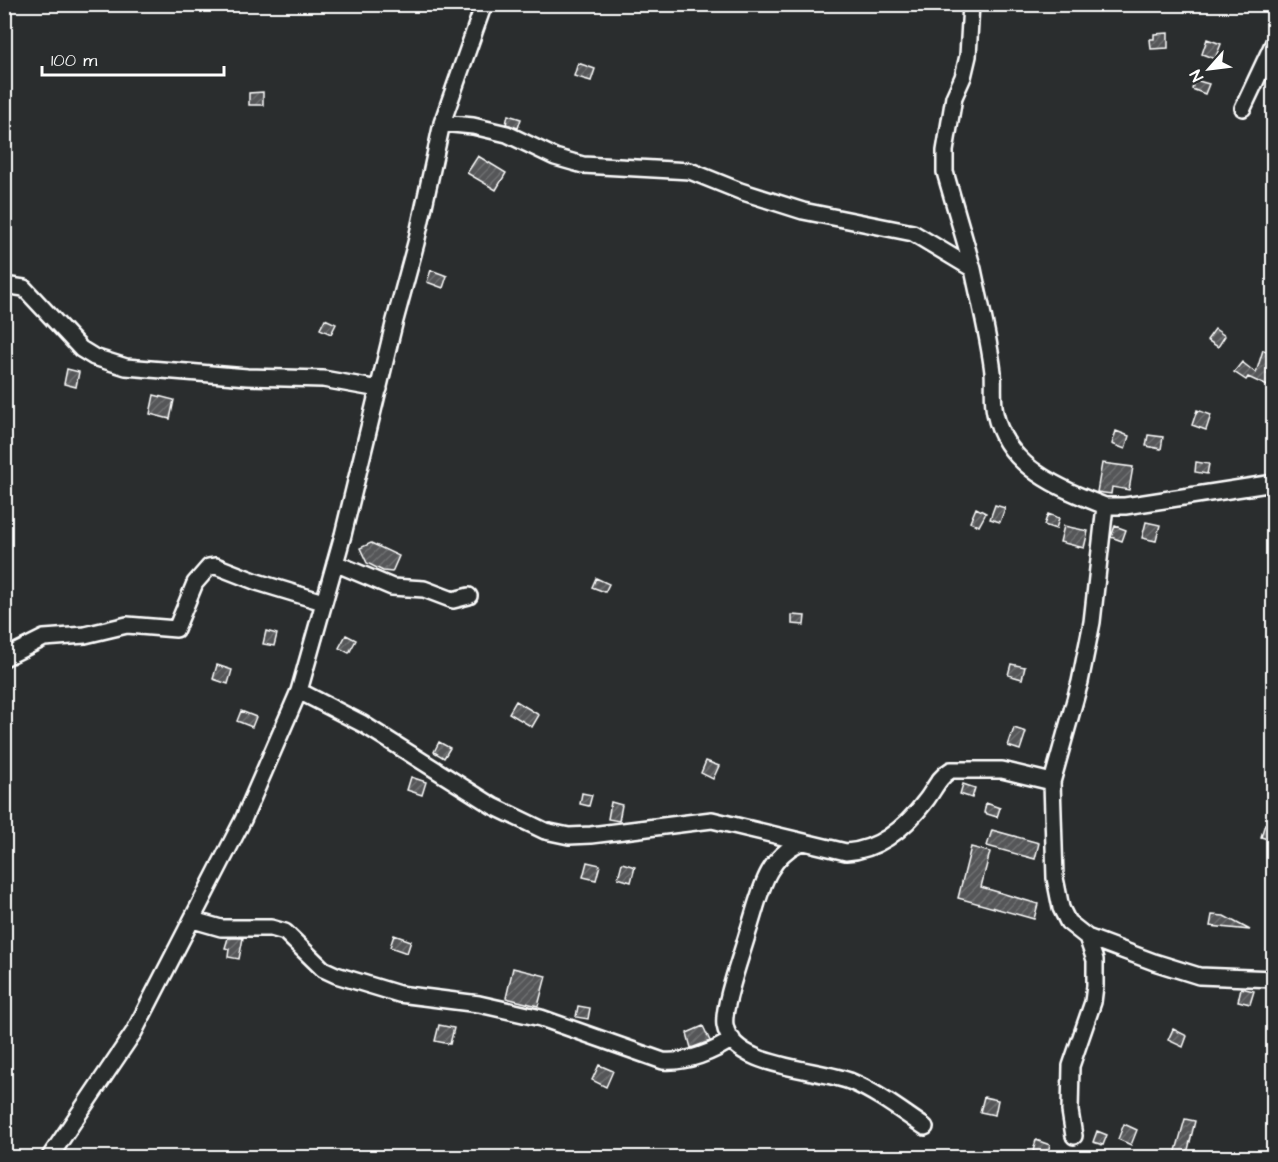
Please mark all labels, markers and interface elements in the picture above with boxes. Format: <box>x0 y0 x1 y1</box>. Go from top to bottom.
scale bar <box>42 39 224 77</box>
north arrow <box>1179 39 1239 99</box>
text: 100 m <box>51 48 97 73</box>
text: N <box>1185 66 1209 85</box>

